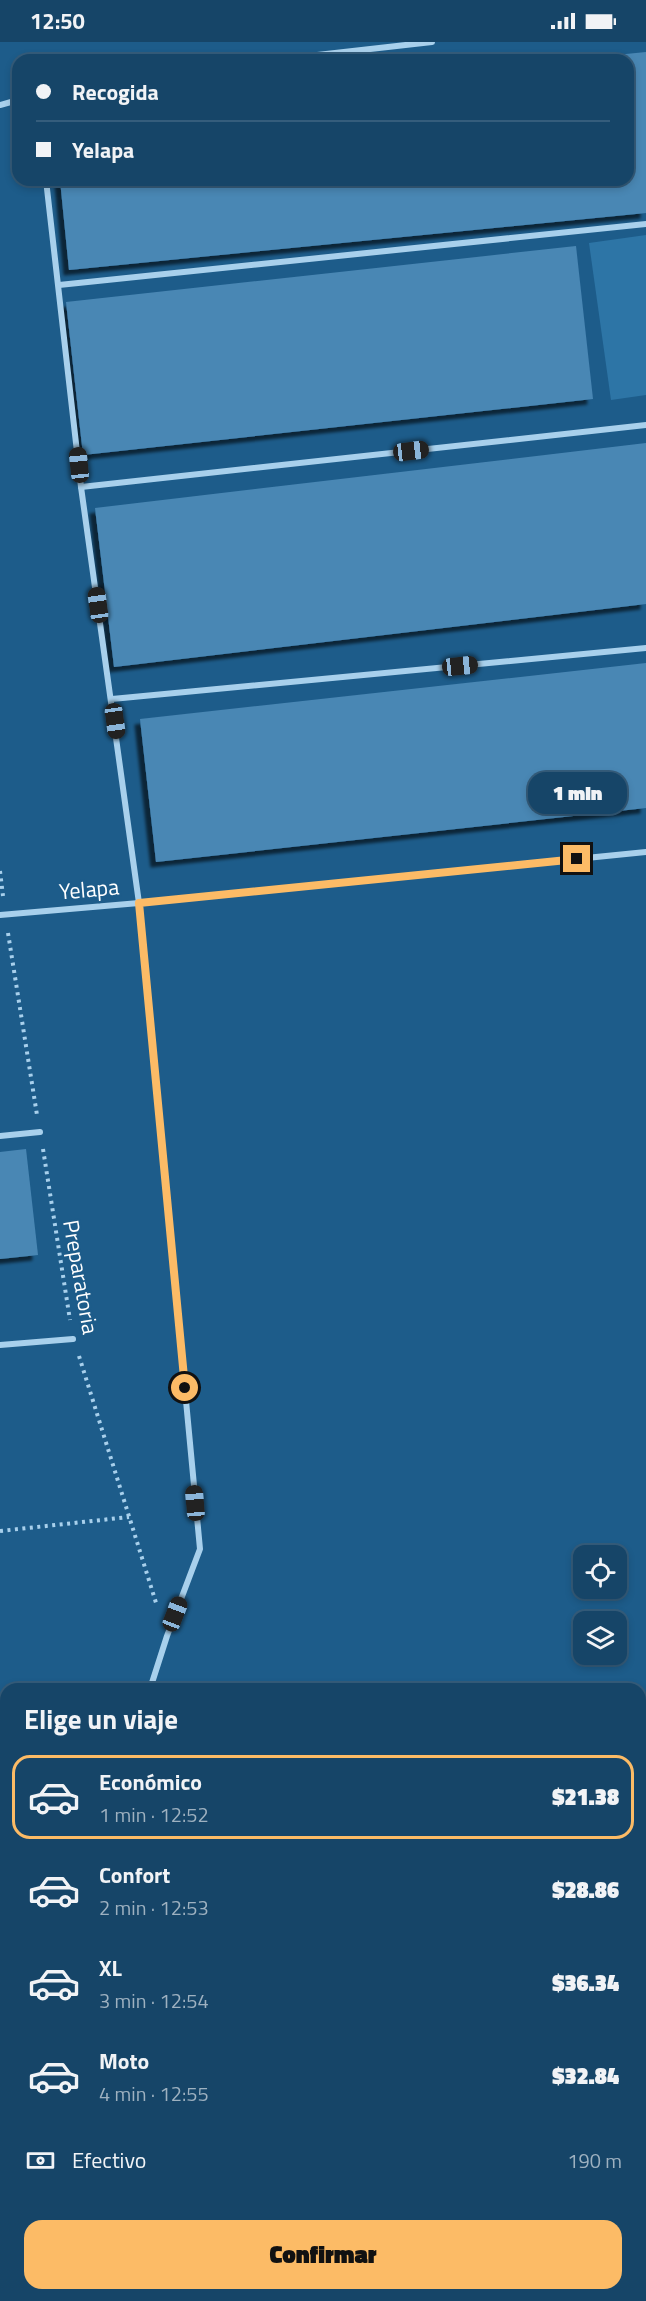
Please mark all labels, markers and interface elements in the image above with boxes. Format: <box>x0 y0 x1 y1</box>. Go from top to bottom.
text: 12:50 <box>30 4 85 38</box>
text: Recogida <box>72 75 159 109</box>
text: Yelapa <box>72 133 134 167</box>
car <box>392 440 430 462</box>
car <box>68 446 90 484</box>
car <box>87 586 109 624</box>
car <box>441 655 479 677</box>
car <box>104 702 126 740</box>
callout: 1 min <box>528 772 626 814</box>
text: 1 min <box>553 777 602 808</box>
route end <box>563 845 590 872</box>
street label: Yelapa <box>58 869 120 909</box>
street label: Preparatoria <box>54 1217 108 1337</box>
route start <box>171 1374 198 1401</box>
car <box>184 1484 206 1522</box>
map controls <box>573 1545 627 1665</box>
button: locate <box>573 1545 627 1599</box>
car <box>160 1594 190 1634</box>
button: layers <box>573 1611 627 1665</box>
text: Elige un viaje <box>24 1698 178 1739</box>
text: Económico <box>99 1765 202 1799</box>
icon: car <box>27 1770 81 1824</box>
text: $21.38 <box>552 1780 619 1814</box>
text: 1 min · 12:52 <box>99 1799 209 1830</box>
text: Confort <box>99 1858 170 1892</box>
icon: car <box>27 1863 81 1917</box>
text: $28.86 <box>552 1873 619 1907</box>
text: 2 min · 12:53 <box>99 1892 209 1923</box>
text: XL <box>99 1951 122 1985</box>
icon: car <box>27 1956 81 2010</box>
text: $36.34 <box>552 1966 619 2000</box>
text: 3 min · 12:54 <box>99 1985 209 2016</box>
text: Moto <box>99 2044 149 2078</box>
icon: car <box>27 2049 81 2103</box>
text: $32.84 <box>552 2059 619 2093</box>
text: 4 min · 12:55 <box>99 2078 209 2109</box>
text: Efectivo <box>72 2143 146 2177</box>
icon: cash <box>24 2144 57 2177</box>
text: 190 m <box>567 2145 622 2176</box>
button: Confirmar <box>24 2220 622 2289</box>

